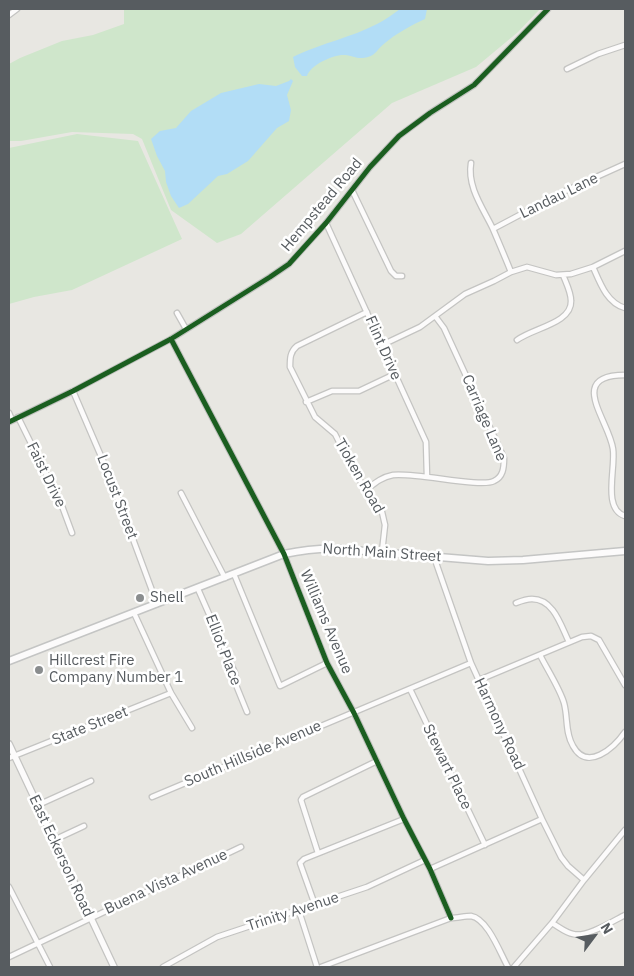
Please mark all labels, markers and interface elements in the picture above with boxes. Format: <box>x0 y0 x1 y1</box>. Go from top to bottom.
street label: Hempstead Road <box>278 155 366 255</box>
street label: Landau Lane <box>517 169 601 223</box>
street label: Flint Drive <box>361 313 405 383</box>
street label: Carriage Lane <box>458 372 510 464</box>
street label: Tioken Road <box>330 435 388 517</box>
street label: Faist Drive <box>22 439 70 511</box>
street label: Locust Street <box>93 452 141 542</box>
street label: North Main Street <box>322 540 442 566</box>
street label: Williams Avenue <box>296 567 356 677</box>
place label: Shell <box>150 589 184 607</box>
marker: Shell <box>134 592 146 604</box>
street label: Elliot Place <box>201 612 245 688</box>
place label: Hillcrest Fire Company Number 1 <box>49 652 183 687</box>
marker: Hillcrest Fire Company Number 1 <box>33 664 45 676</box>
street label: Harmony Road <box>470 675 528 773</box>
street label: State Street <box>49 703 131 749</box>
street label: South Hillside Avenue <box>182 717 324 791</box>
street label: Stewart Place <box>419 721 475 813</box>
street label: East Eckerson Road <box>25 792 97 920</box>
street label: Buena Vista Avenue <box>102 846 230 918</box>
street label: Trinity Avenue <box>245 889 341 935</box>
north arrow <box>569 911 619 961</box>
text: N <box>597 919 617 937</box>

